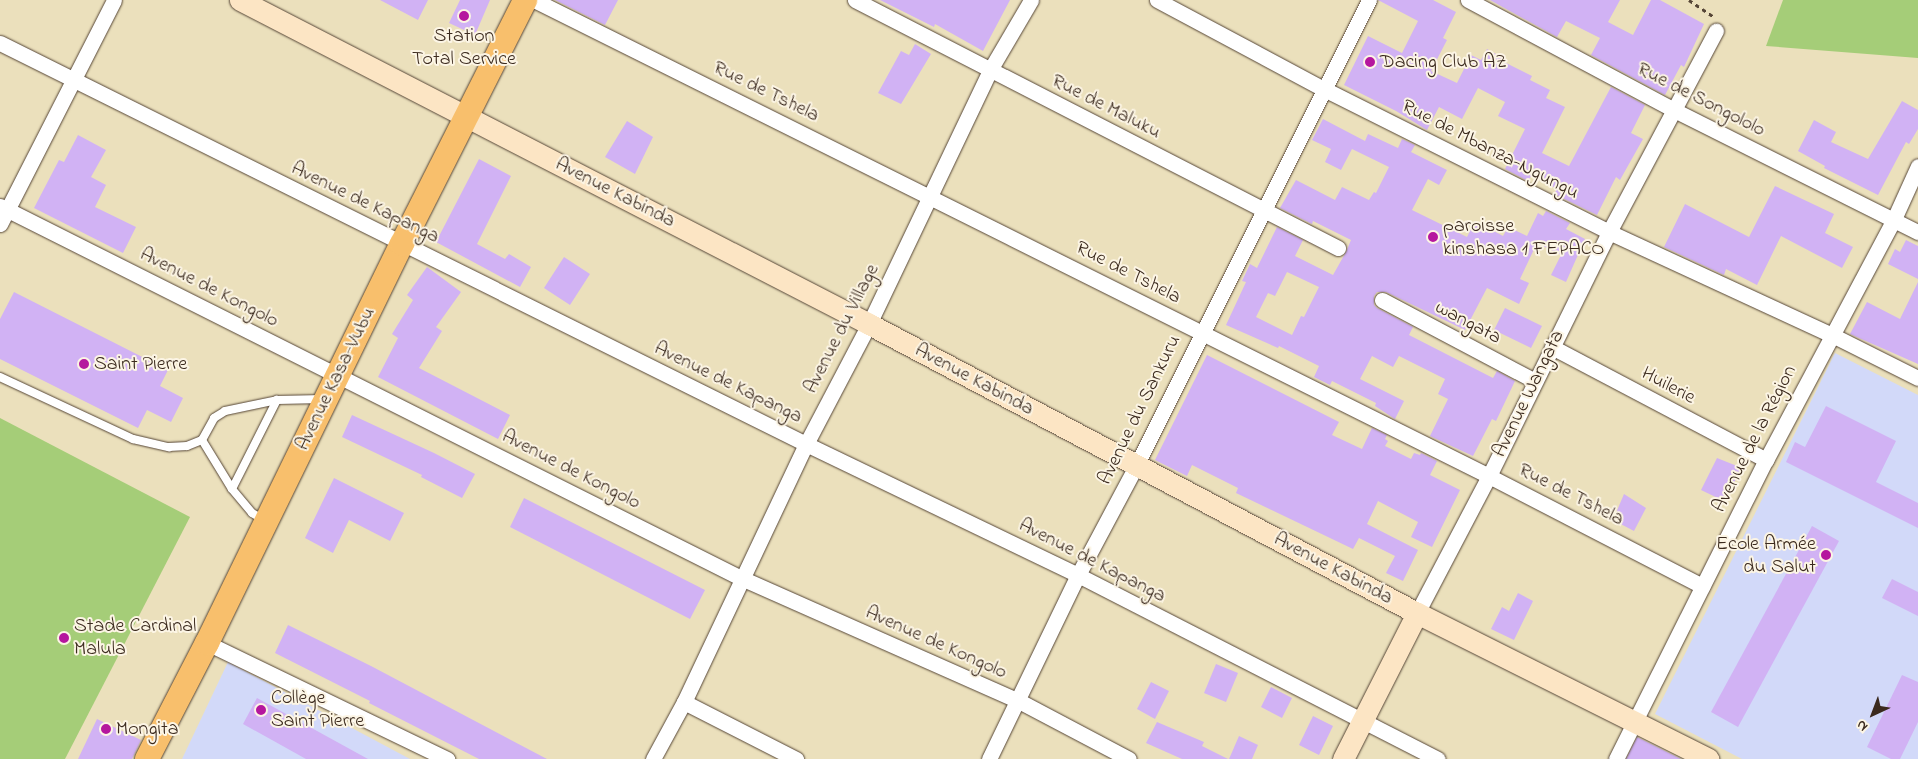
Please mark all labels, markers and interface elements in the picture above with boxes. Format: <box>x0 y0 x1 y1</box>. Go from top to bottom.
marker: Station Total Service <box>458 10 470 22</box>
place label: Station Total Service <box>412 24 516 71</box>
place label: Dacing Club AZ <box>1380 50 1507 74</box>
street label: Rue de Tshela <box>709 56 823 128</box>
marker: Dacing Club AZ <box>1364 56 1376 68</box>
street label: Rue de Songololo <box>1633 57 1769 143</box>
street label: Rue de Maluku <box>1047 69 1165 145</box>
street label: Rue de Mbanza-Ngungu <box>1397 95 1583 205</box>
street label: Avenue Kabinda <box>551 152 679 234</box>
street label: Avenue de Kapanga <box>287 157 443 249</box>
place label: paroisse kinshasa 1 FEPACO <box>1443 214 1604 261</box>
marker: paroisse kinshasa 1 FEPACO <box>1427 231 1439 243</box>
street label: Rue de Tshela <box>1071 236 1185 310</box>
street label: Avenue de Kongolo <box>136 243 282 333</box>
street label: Avenue du Village <box>799 260 885 398</box>
street label: wangata <box>1431 296 1505 350</box>
street label: Avenue Kasa-Vubu <box>291 303 381 455</box>
street label: Avenue Wangata <box>1488 327 1570 461</box>
street label: Avenue du Sankuru <box>1093 331 1187 489</box>
street label: Avenue de Kapanga <box>650 337 806 429</box>
street label: Avenue Kabinda <box>910 339 1038 421</box>
place label: Saint Pierre <box>94 352 187 376</box>
marker: Saint Pierre <box>78 358 90 370</box>
street label: Avenue de la Région <box>1708 361 1802 517</box>
street label: Huilerie <box>1637 362 1699 410</box>
street label: Avenue de Kongolo <box>498 425 644 515</box>
street label: Rue de Tshela <box>1514 458 1628 532</box>
street label: Avenue de Kapanga <box>1014 514 1170 608</box>
street label: Avenue Kabinda <box>1269 528 1397 610</box>
place label: Ecole Armée du Salut <box>1716 532 1816 579</box>
marker: Ecole Armée du Salut <box>1820 549 1832 561</box>
street label: Avenue de Kongolo <box>861 601 1011 685</box>
place label: Stade Cardinal Malula <box>74 614 196 661</box>
marker: Stade Cardinal Malula <box>58 632 70 644</box>
place label: Collège Saint Pierre <box>271 686 364 733</box>
north arrow <box>1848 689 1898 739</box>
marker: Collège Saint Pierre <box>255 704 267 716</box>
text: N <box>1852 714 1873 736</box>
place label: Mongita <box>116 717 179 741</box>
marker: Mongita <box>100 723 112 735</box>

